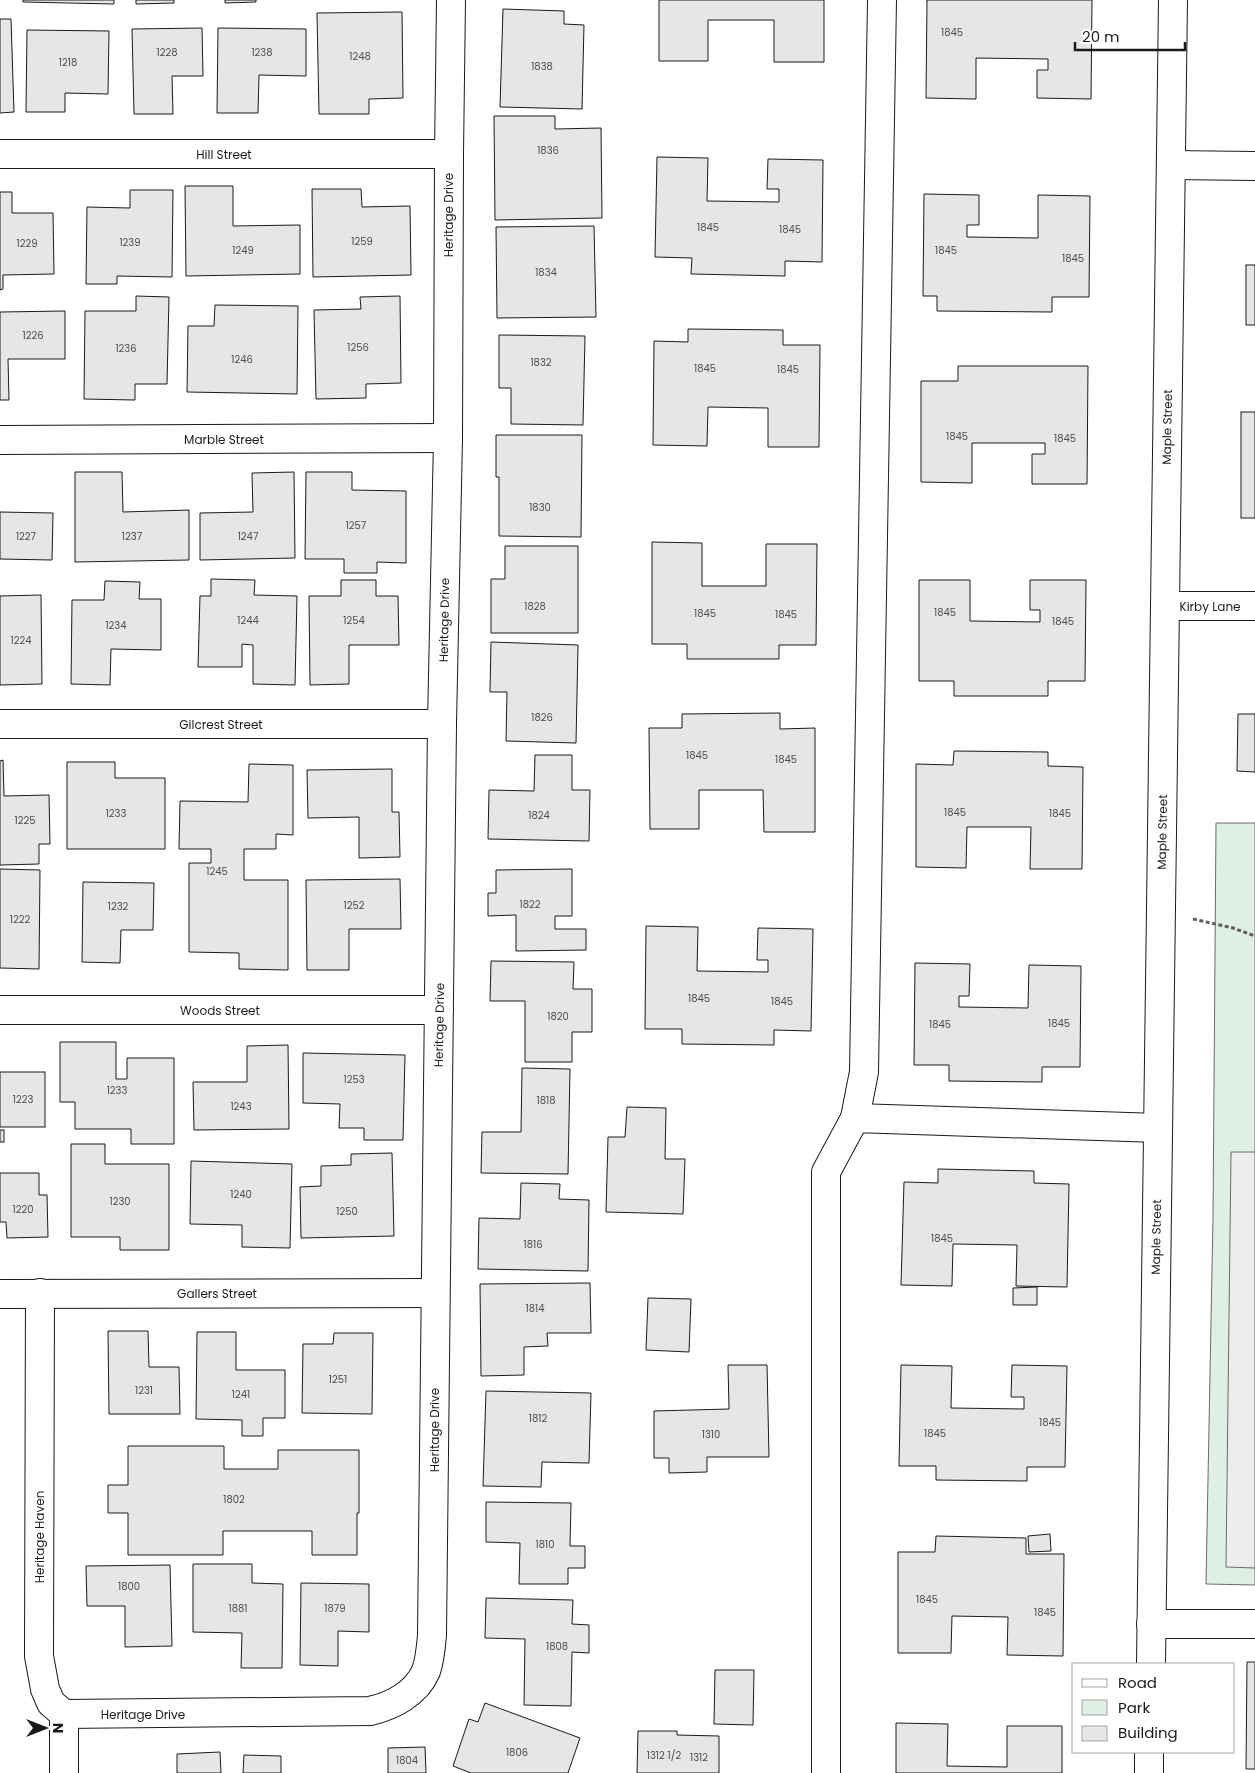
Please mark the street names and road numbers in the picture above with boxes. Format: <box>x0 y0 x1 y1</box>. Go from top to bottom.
street label: Hill Street <box>196 146 252 163</box>
street label: Heritage Drive <box>440 173 457 257</box>
street label: Maple Street <box>1158 389 1176 465</box>
street label: Marble Street <box>184 431 264 448</box>
street label: Heritage Drive <box>435 578 453 662</box>
street label: Kirby Lane <box>1179 598 1241 615</box>
street label: Gilcrest Street <box>179 716 263 733</box>
street label: Maple Street <box>1153 794 1171 870</box>
street label: Heritage Drive <box>430 983 448 1067</box>
street label: Woods Street <box>180 1002 260 1019</box>
street label: Maple Street <box>1147 1199 1165 1275</box>
street label: Gallers Street <box>177 1285 257 1302</box>
street label: Heritage Drive <box>426 1388 443 1472</box>
street label: Heritage Haven <box>31 1491 48 1583</box>
street label: Heritage Drive <box>101 1706 185 1723</box>

